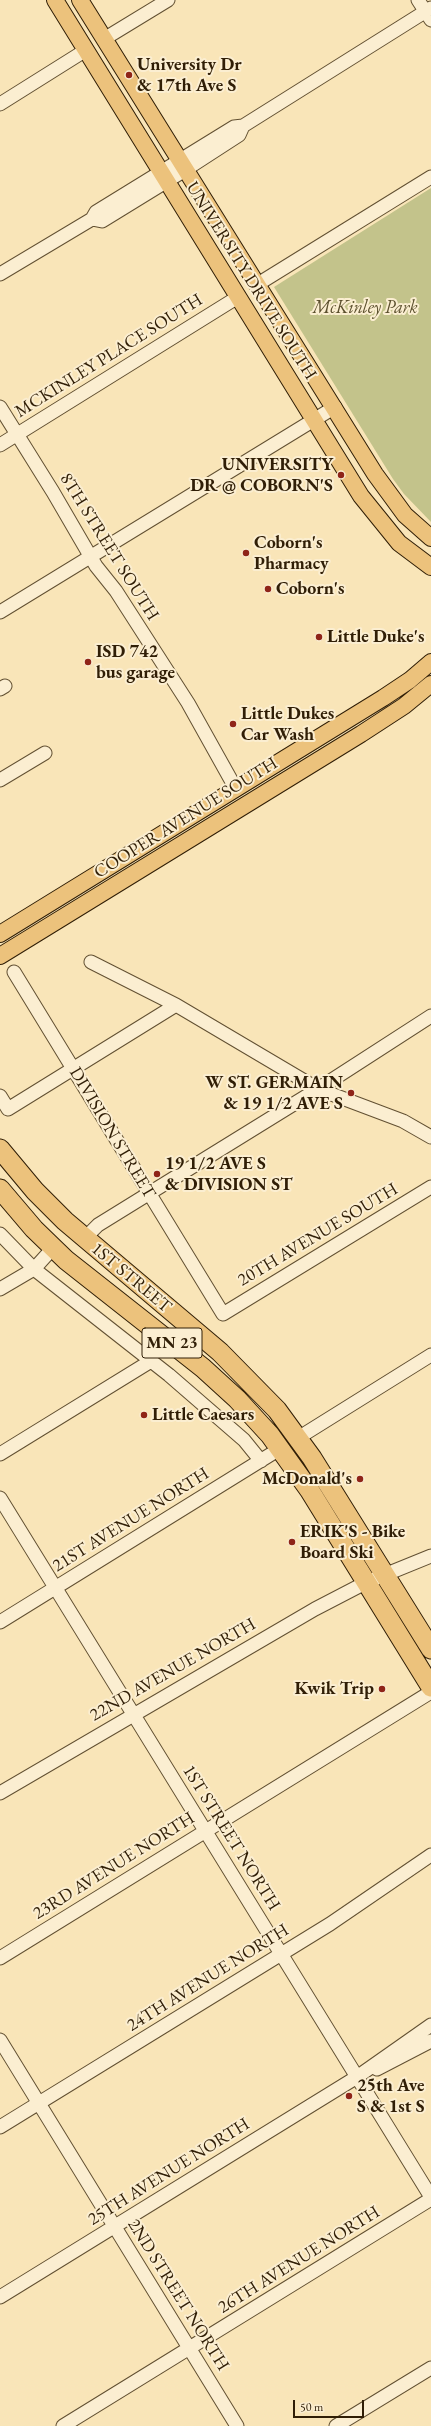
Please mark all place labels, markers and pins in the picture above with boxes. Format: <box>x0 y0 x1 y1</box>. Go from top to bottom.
place label: University Dr & 17th Ave S <box>137 54 242 96</box>
marker: University Dr & 17th Ave S <box>124 70 134 80</box>
place label: UNIVERSITY DR @ COBORN'S <box>190 454 333 496</box>
marker: UNIVERSITY DR @ COBORN'S <box>336 470 346 480</box>
place label: Coborn's Pharmacy <box>254 532 329 574</box>
marker: Coborn's Pharmacy <box>241 548 251 558</box>
place label: Coborn's <box>276 578 345 600</box>
marker: Coborn's <box>263 584 273 594</box>
place label: Little Duke's <box>327 626 424 648</box>
marker: Little Duke's <box>314 632 324 642</box>
place label: ISD 742 bus garage <box>96 641 175 684</box>
marker: ISD 742 bus garage <box>83 657 93 667</box>
place label: Little Dukes Car Wash <box>241 703 334 746</box>
marker: Little Dukes Car Wash <box>228 719 238 729</box>
place label: W ST. GERMAIN & 19 1/2 AVE S <box>205 1072 343 1114</box>
marker: W ST. GERMAIN & 19 1/2 AVE S <box>346 1088 356 1098</box>
place label: 19 1/2 AVE S & DIVISION ST <box>165 1153 293 1196</box>
marker: 19 1/2 AVE S & DIVISION ST <box>152 1169 162 1179</box>
place label: Little Caesars <box>152 1404 254 1426</box>
marker: Little Caesars <box>139 1410 149 1420</box>
place label: McDonald's <box>262 1468 352 1490</box>
marker: McDonald's <box>355 1474 365 1484</box>
place label: ERIK'S - Bike Board Ski <box>300 1521 405 1564</box>
marker: ERIK'S - Bike Board Ski <box>287 1537 297 1547</box>
place label: Kwik Trip <box>295 1678 374 1700</box>
marker: Kwik Trip <box>377 1684 387 1694</box>
place label: 25th Ave S & 1st S <box>357 2075 425 2118</box>
marker: 25th Ave S & 1st S <box>344 2091 354 2101</box>

